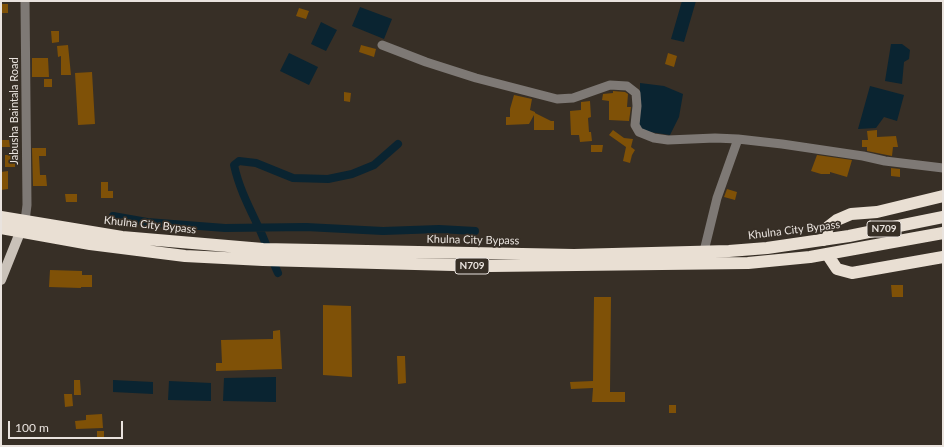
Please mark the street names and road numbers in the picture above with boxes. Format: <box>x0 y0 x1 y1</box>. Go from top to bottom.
street label: Jabusha Baintala Road <box>7 57 21 165</box>
street label: Khulna City Bypass <box>103 214 197 236</box>
street label: Khulna City Bypass <box>747 218 841 242</box>
road number: N709 <box>867 221 901 237</box>
street label: Khulna City Bypass <box>426 233 520 247</box>
road number: N709 <box>455 258 489 274</box>

